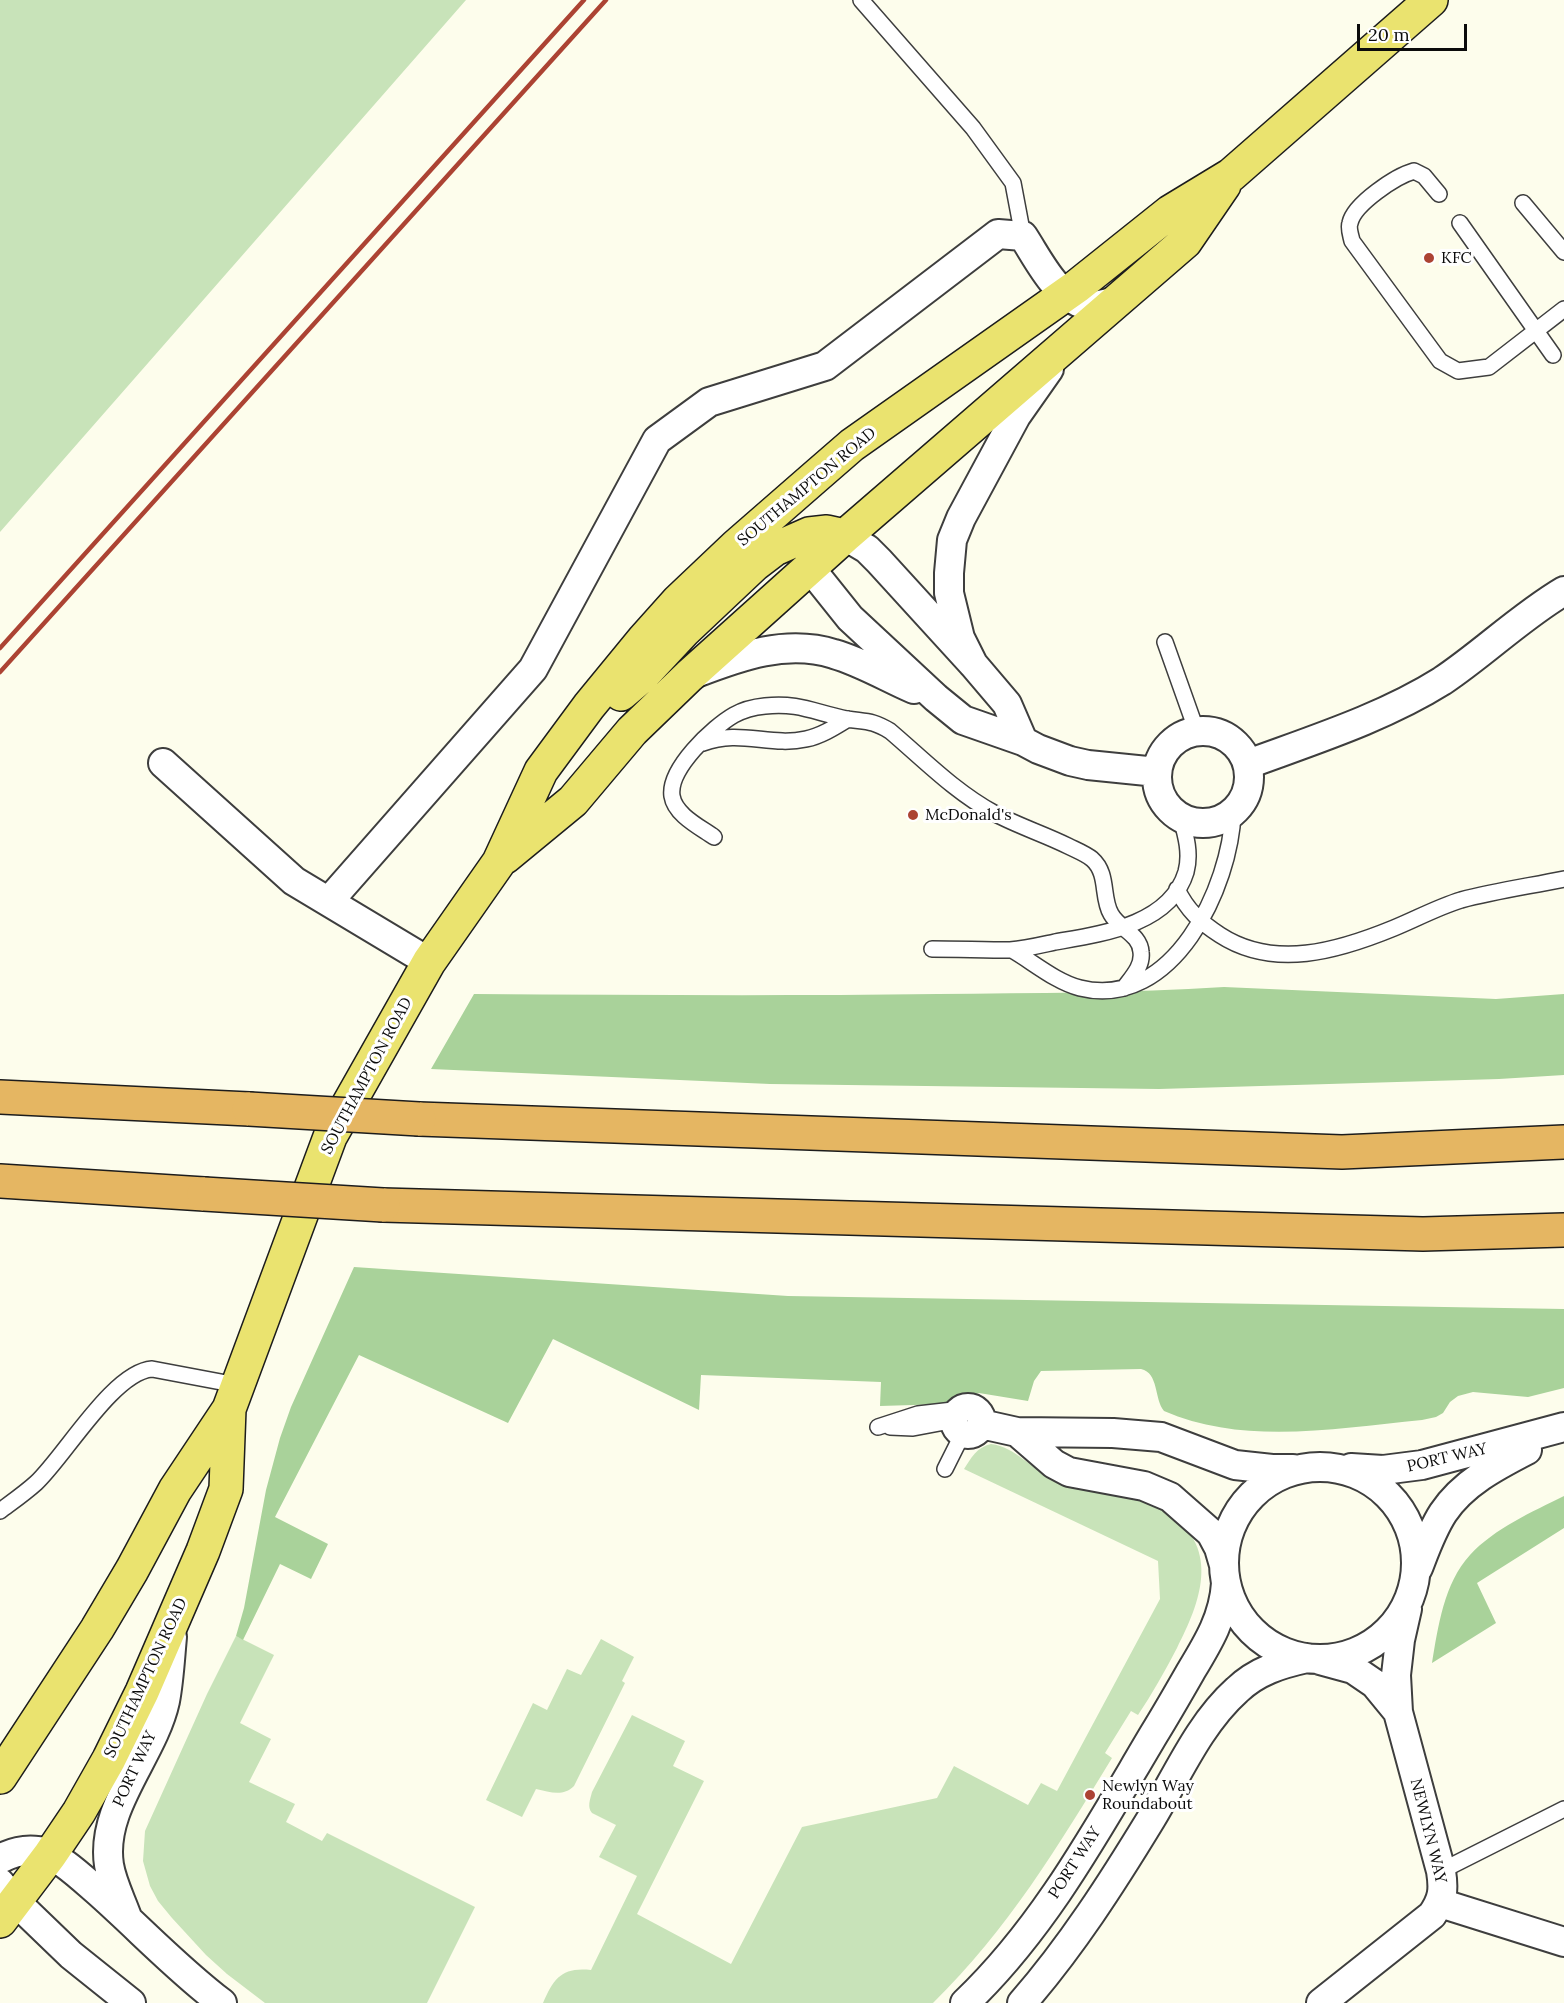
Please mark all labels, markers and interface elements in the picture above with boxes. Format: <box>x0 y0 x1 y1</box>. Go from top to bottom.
scale bar <box>1360 12 1470 50</box>
text: 20 m <box>1368 23 1410 46</box>
place label: KFC <box>1441 248 1472 268</box>
marker: KFC <box>1422 251 1436 265</box>
street label: SOUTHAMPTON ROAD <box>734 424 880 550</box>
place label: McDonald's <box>925 805 1012 825</box>
marker: McDonald's <box>906 808 920 822</box>
street label: SOUTHAMPTON ROAD <box>318 994 416 1158</box>
street label: PORT WAY <box>1405 1439 1489 1477</box>
street label: SOUTHAMPTON ROAD <box>100 1595 192 1761</box>
street label: PORT WAY <box>109 1728 161 1810</box>
place label: Newlyn Way Roundabout <box>1102 1776 1194 1814</box>
street label: NEWLYN WAY <box>1406 1777 1450 1885</box>
marker: Newlyn Way Roundabout <box>1083 1788 1097 1802</box>
street label: PORT WAY <box>1045 1824 1105 1902</box>

